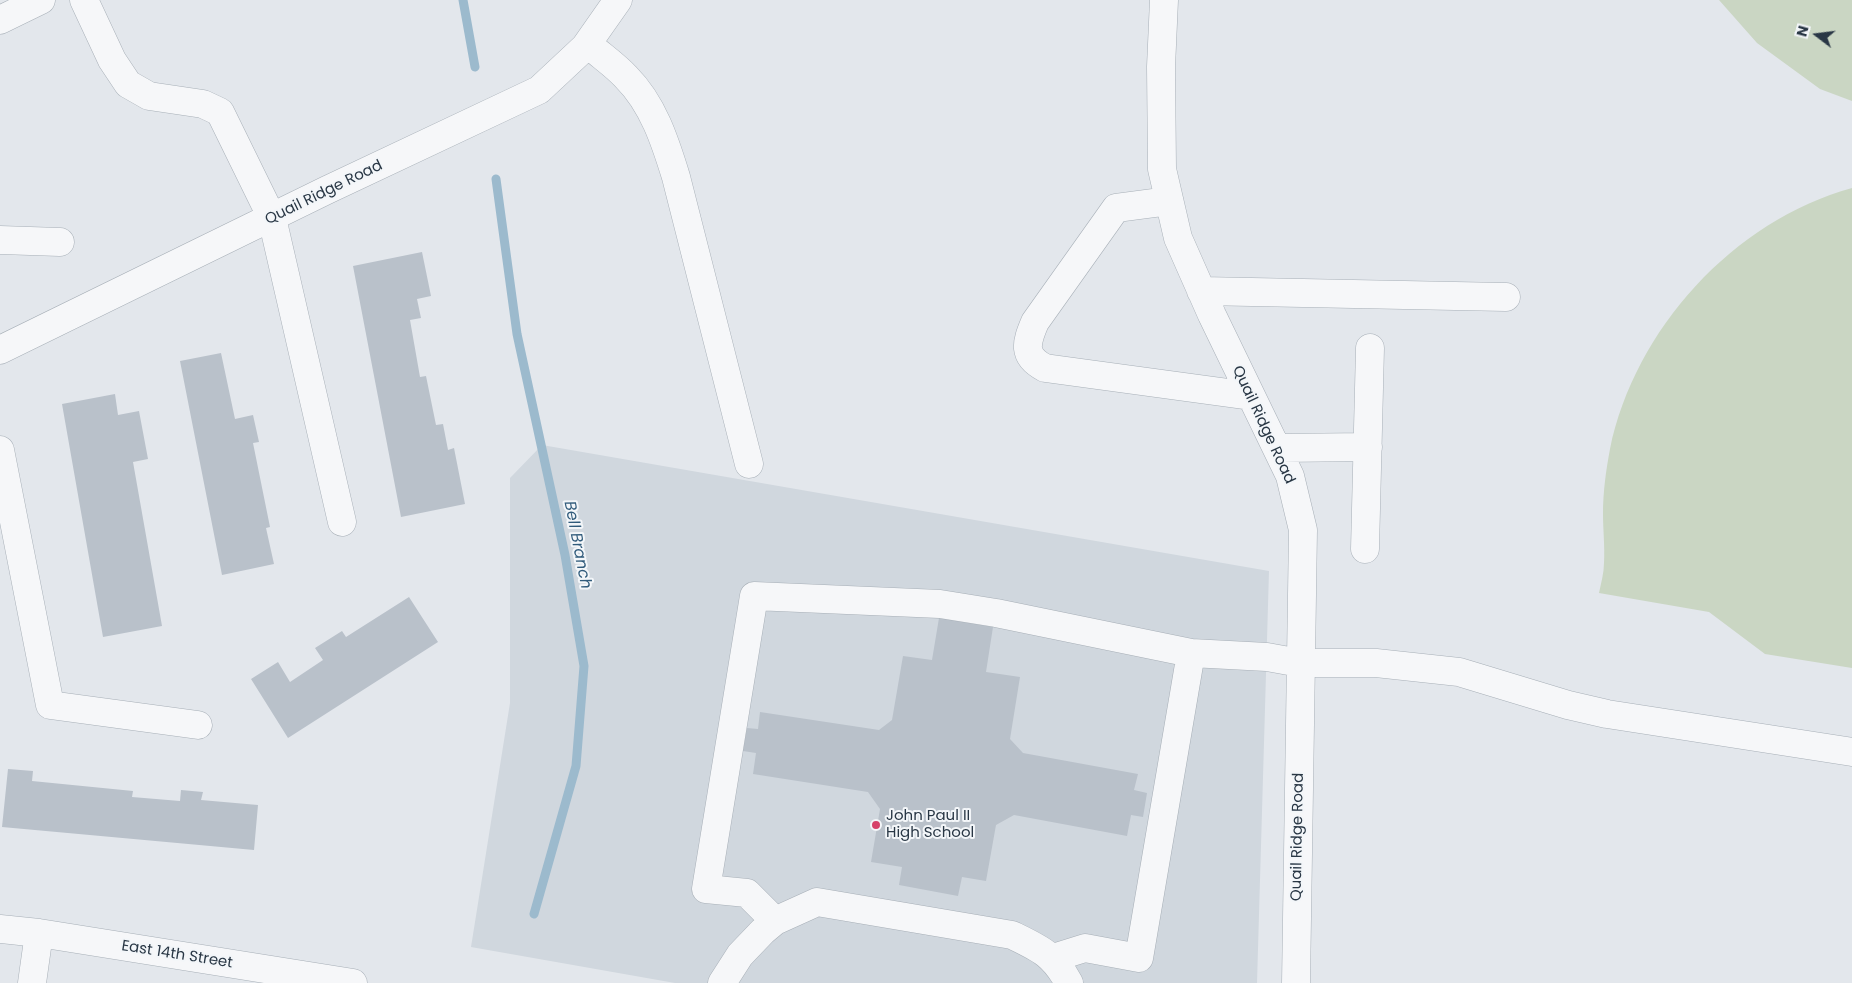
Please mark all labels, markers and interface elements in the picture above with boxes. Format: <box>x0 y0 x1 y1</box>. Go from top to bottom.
north arrow <box>1792 10 1842 60</box>
text: N <box>1791 23 1814 39</box>
street label: Quail Ridge Road <box>262 157 386 229</box>
street label: Quail Ridge Road <box>1228 363 1298 487</box>
water label: Bell Branch <box>559 499 595 591</box>
street label: Quail Ridge Road <box>1288 773 1308 901</box>
place label: John Paul II High School <box>886 807 974 842</box>
marker: John Paul II High School <box>870 819 882 831</box>
street label: East 14th Street <box>120 937 234 973</box>

